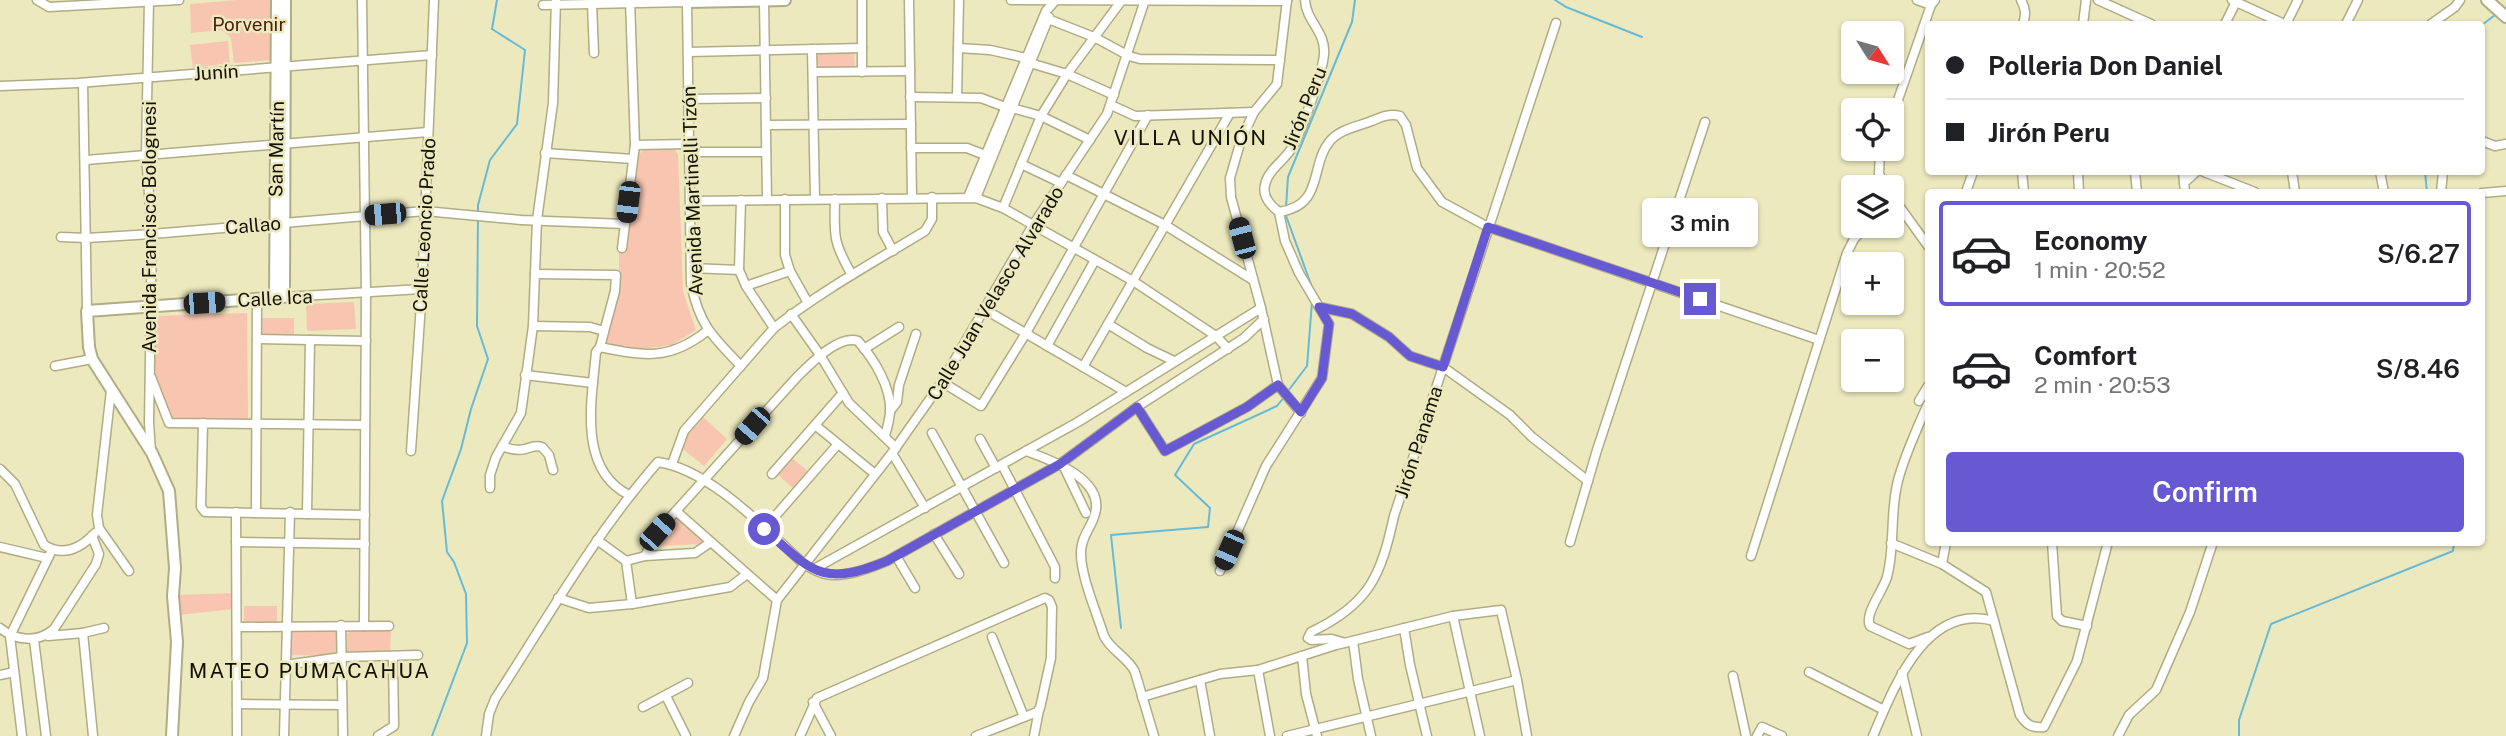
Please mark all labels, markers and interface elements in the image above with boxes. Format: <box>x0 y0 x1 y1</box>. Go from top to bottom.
park label: Porvenir <box>212 13 286 35</box>
north arrow <box>1841 21 1904 84</box>
map controls <box>1841 21 1904 392</box>
text: Polleria Don Daniel <box>1988 50 2223 81</box>
street label: Junín <box>193 59 239 85</box>
street label: Jirón Peru <box>1278 64 1330 152</box>
street label: Avenida Martinelli Tizón <box>677 86 707 296</box>
button: locate <box>1841 98 1904 161</box>
street label: Avenida Francisco Bolognesi <box>138 101 160 353</box>
street label: San Martín <box>264 101 288 197</box>
text: Jirón Peru <box>1988 117 2110 148</box>
district label: VILLA UNIÓN <box>1114 125 1268 150</box>
street label: Calle Leoncio Prado <box>408 137 440 313</box>
button: layers <box>1841 175 1904 238</box>
car <box>616 180 641 224</box>
street label: Calle Juan Velasco Alvarado <box>922 182 1068 404</box>
callout: 3 min <box>1642 198 1758 246</box>
car <box>364 202 407 226</box>
text: 3 min <box>1670 209 1730 236</box>
street label: Callao <box>224 212 282 238</box>
car <box>1227 215 1258 261</box>
icon: car <box>1950 222 2013 285</box>
text: Economy <box>2034 225 2147 256</box>
text: S/6.27 <box>2377 238 2460 269</box>
button: + <box>1841 252 1904 315</box>
text: 1 min · 20:52 <box>2034 256 2166 283</box>
route end <box>1684 283 1716 315</box>
street label: Calle Ica <box>237 285 313 311</box>
car <box>183 291 226 315</box>
button: − <box>1841 329 1904 392</box>
icon: car <box>1950 337 2013 400</box>
text: Comfort <box>2034 340 2137 371</box>
text: S/8.46 <box>2376 353 2460 384</box>
text: 2 min · 20:53 <box>2034 371 2171 398</box>
street label: Jirón Panama <box>1390 383 1446 501</box>
car <box>731 403 774 449</box>
button: Confirm <box>1946 452 2464 532</box>
car <box>636 509 679 555</box>
route start <box>748 513 780 545</box>
car <box>1211 527 1248 573</box>
district label: MATEO PUMACAHUA <box>189 658 431 683</box>

